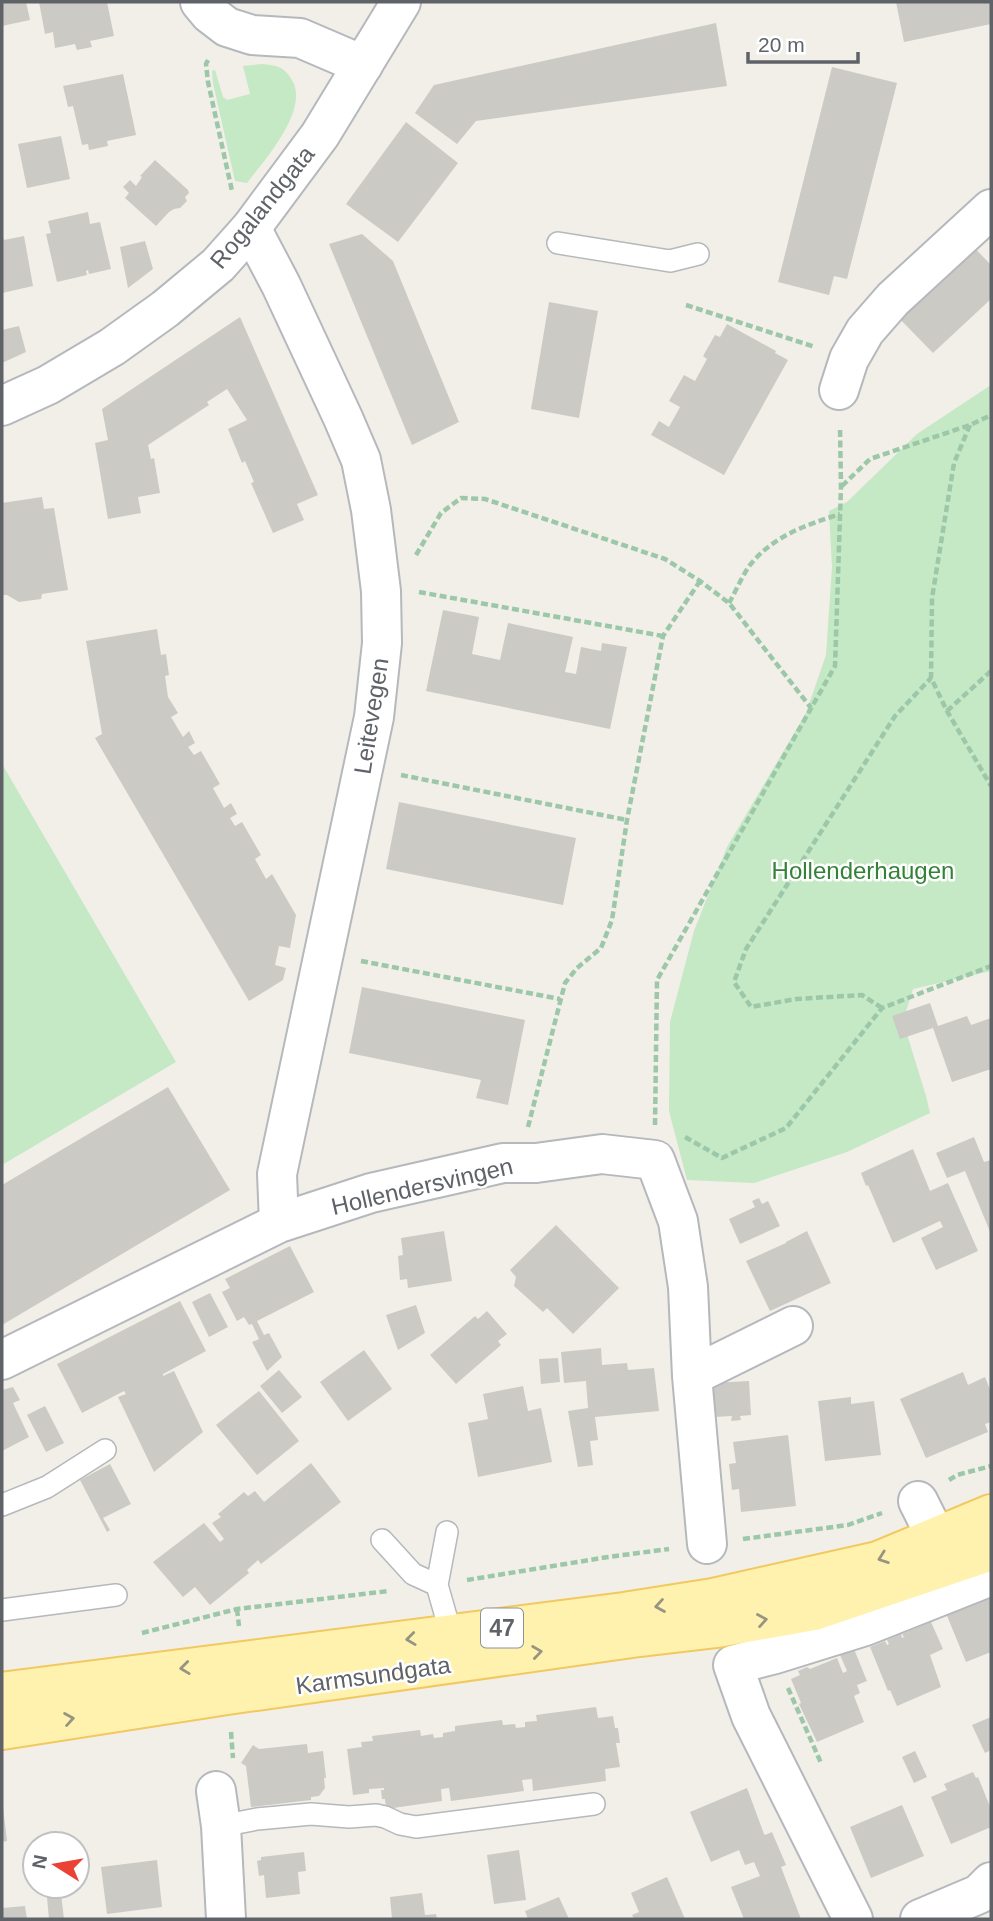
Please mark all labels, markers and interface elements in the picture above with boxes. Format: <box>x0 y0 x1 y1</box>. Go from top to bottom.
scale bar <box>748 21 858 65</box>
text: 20 m <box>758 33 805 56</box>
street label: Rogalandgata <box>204 140 320 274</box>
street label: Leitevegen <box>348 656 394 776</box>
park label: Hollenderhaugen <box>772 857 954 884</box>
street label: Hollendersvingen <box>329 1152 515 1220</box>
one-way arrow <box>877 1550 889 1564</box>
one-way arrow <box>655 1598 666 1613</box>
road number: 47 <box>481 1609 523 1648</box>
one-way arrow <box>756 1613 768 1628</box>
one-way arrow <box>405 1632 417 1647</box>
one-way arrow <box>531 1644 543 1659</box>
street label: Karmsundgata <box>294 1651 453 1699</box>
one-way arrow <box>179 1661 191 1676</box>
one-way arrow <box>63 1712 75 1727</box>
north arrow <box>21 1830 91 1900</box>
text: N <box>28 1853 51 1871</box>

